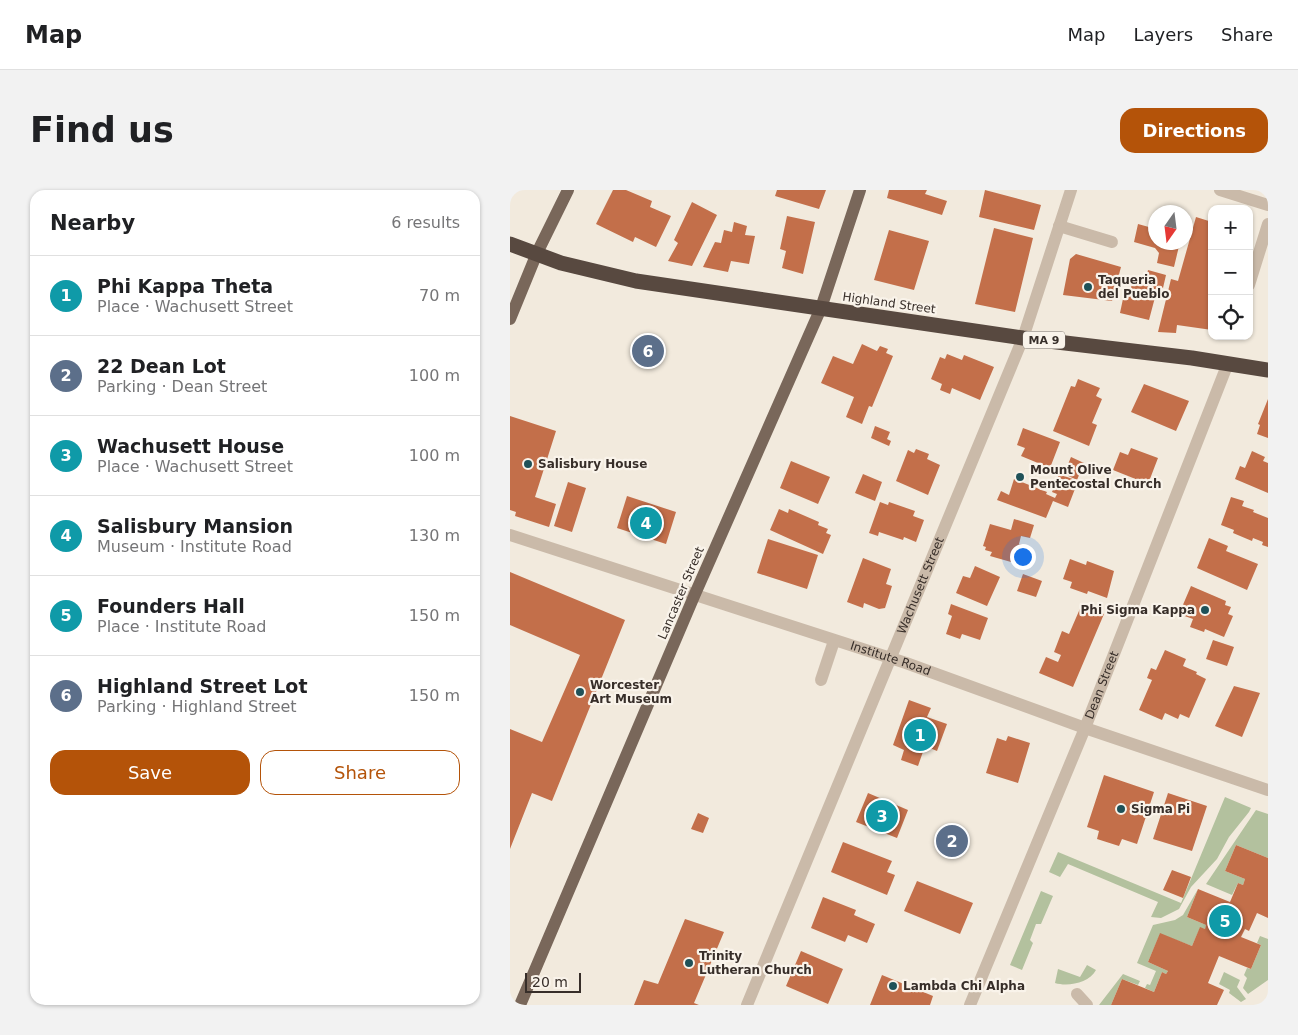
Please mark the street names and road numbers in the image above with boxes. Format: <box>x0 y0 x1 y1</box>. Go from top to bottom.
street label: Highland Street <box>842 290 937 316</box>
road number: MA 9 <box>1023 332 1065 348</box>
street label: Wachusett Street <box>894 535 947 636</box>
street label: Lancaster Street <box>655 544 707 641</box>
street label: Institute Road <box>849 638 933 678</box>
street label: Dean Street <box>1082 649 1122 721</box>

